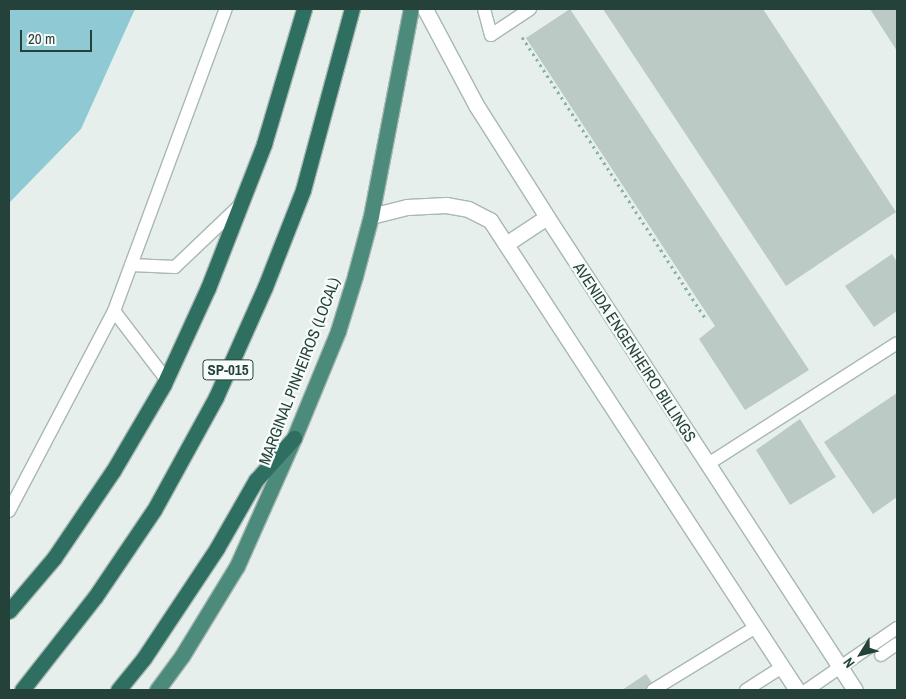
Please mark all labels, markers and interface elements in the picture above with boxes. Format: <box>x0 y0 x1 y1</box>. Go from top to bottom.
scale bar <box>22 20 95 52</box>
text: 20 m <box>28 28 55 49</box>
street label: AVENIDA ENGENHEIRO BILLINGS <box>569 258 701 446</box>
street label: MARGINAL PINHEIROS (LOCAL) <box>254 274 344 468</box>
road number: SP-015 <box>202 358 254 382</box>
north arrow <box>836 629 886 679</box>
text: N <box>839 654 859 671</box>

